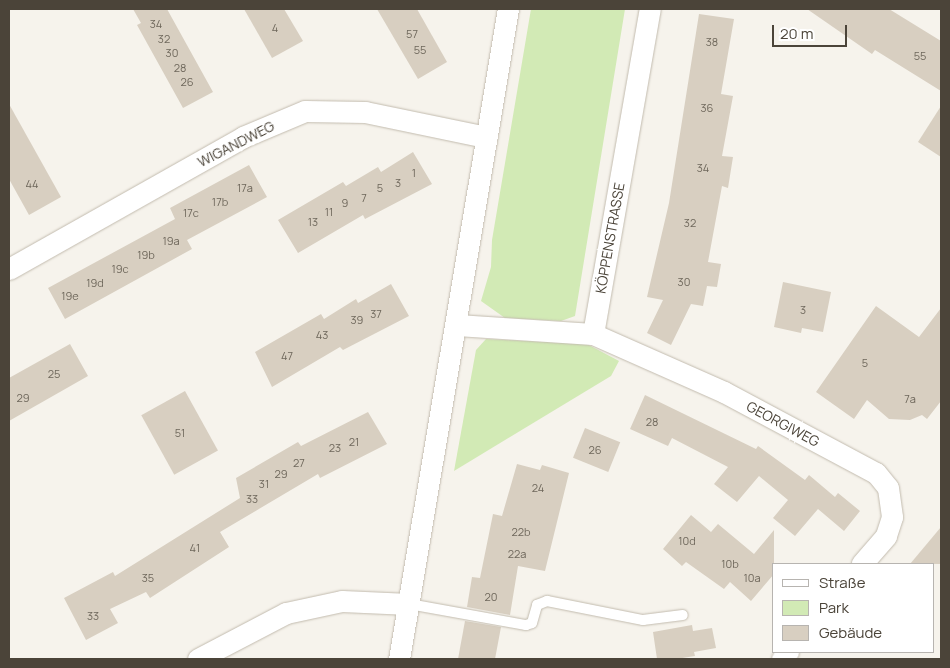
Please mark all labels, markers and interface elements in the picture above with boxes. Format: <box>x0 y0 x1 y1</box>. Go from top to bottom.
scale bar <box>775 15 850 47</box>
house number: 34 <box>150 17 162 31</box>
house number: 4 <box>272 21 278 35</box>
text: 20 m <box>780 23 813 44</box>
house number: 57 <box>406 27 418 41</box>
house number: 32 <box>158 32 170 46</box>
house number: 38 <box>706 35 718 49</box>
house number: 55 <box>414 43 426 57</box>
house number: 30 <box>166 46 178 60</box>
house number: 55 <box>914 49 926 63</box>
house number: 28 <box>174 61 186 75</box>
house number: 26 <box>180 75 194 89</box>
house number: 36 <box>701 101 713 115</box>
street label: WIGANDWEG <box>195 117 277 171</box>
house number: 34 <box>697 161 709 175</box>
house number: 1 <box>412 166 416 180</box>
house number: 3 <box>395 176 401 190</box>
house number: 44 <box>25 177 39 191</box>
house number: 17a <box>237 181 253 195</box>
house number: 5 <box>377 181 383 195</box>
street label: KÖPPENSTRASSE <box>592 181 628 295</box>
house number: 7 <box>361 191 367 205</box>
house number: 17b <box>212 195 228 209</box>
house number: 9 <box>342 196 348 210</box>
house number: 11 <box>325 205 333 219</box>
house number: 17c <box>183 206 199 220</box>
house number: 13 <box>308 215 318 229</box>
house number: 32 <box>684 216 696 230</box>
house number: 19a <box>162 234 180 248</box>
house number: 19b <box>137 248 155 262</box>
house number: 19c <box>111 262 129 276</box>
house number: 30 <box>678 275 690 289</box>
house number: 19d <box>86 276 104 290</box>
house number: 19e <box>61 289 79 303</box>
house number: 3 <box>800 303 806 317</box>
house number: 37 <box>370 307 382 321</box>
house number: 39 <box>351 313 363 327</box>
house number: 43 <box>316 328 328 342</box>
house number: 47 <box>281 349 293 363</box>
house number: 5 <box>862 356 868 370</box>
house number: 25 <box>48 367 60 381</box>
house number: 29 <box>16 391 30 405</box>
house number: 7a <box>904 392 916 406</box>
street label: GEORGIWEG <box>744 398 822 450</box>
house number: 28 <box>646 415 658 429</box>
house number: 51 <box>175 426 185 440</box>
house number: 21 <box>349 435 359 449</box>
house number: 23 <box>329 441 341 455</box>
house number: 26 <box>588 443 602 457</box>
house number: 27 <box>293 456 305 470</box>
house number: 29 <box>274 467 288 481</box>
house number: 31 <box>259 477 269 491</box>
house number: 24 <box>532 481 544 495</box>
house number: 33 <box>246 492 258 506</box>
house number: 22b <box>511 525 531 539</box>
house number: 10d <box>678 534 696 548</box>
house number: 41 <box>190 541 200 555</box>
house number: 22a <box>508 547 526 561</box>
house number: 10b <box>721 557 739 571</box>
legend <box>772 563 935 653</box>
house number: 35 <box>142 571 154 585</box>
house number: 10a <box>743 571 761 585</box>
text: Straße <box>819 572 865 593</box>
house number: 20 <box>485 590 497 604</box>
text: Park <box>819 597 849 618</box>
house number: 33 <box>87 609 99 623</box>
text: Gebäude <box>819 622 882 643</box>

